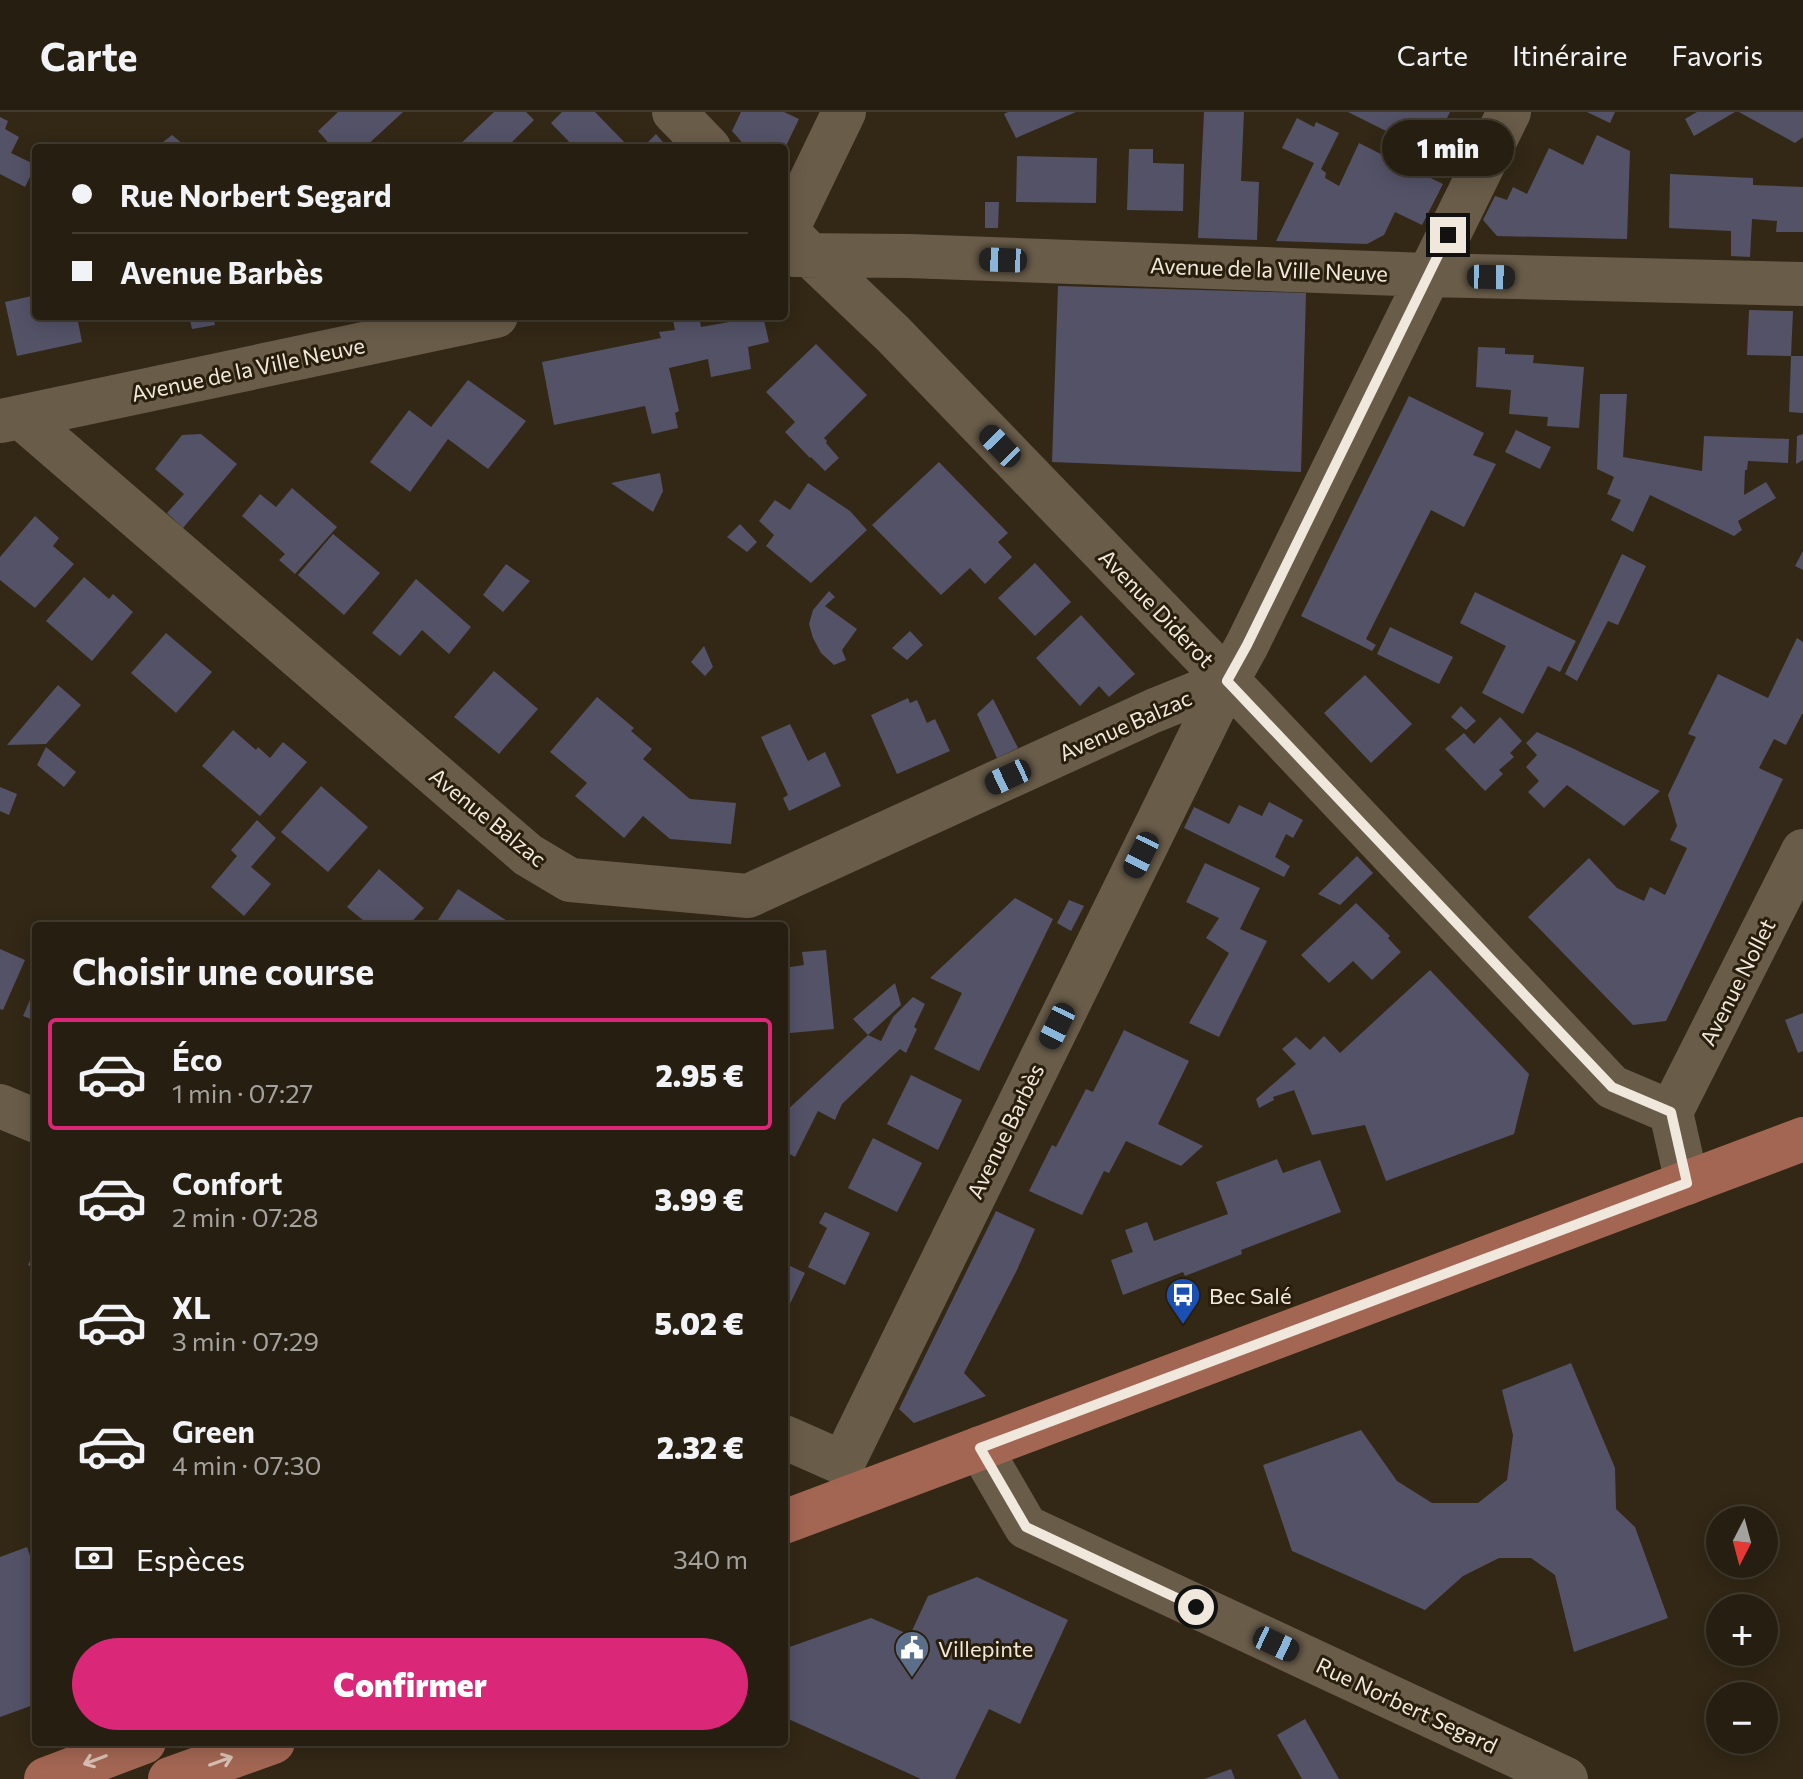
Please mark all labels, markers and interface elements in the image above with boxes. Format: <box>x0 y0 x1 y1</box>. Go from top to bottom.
text: Carte <box>40 32 138 79</box>
text: Carte <box>1397 38 1468 72</box>
text: Itinéraire <box>1512 38 1627 72</box>
text: Favoris <box>1671 38 1763 72</box>
callout: 1 min <box>1382 119 1514 175</box>
text: 1 min <box>1417 132 1479 163</box>
text: Rue Norbert Segard <box>120 176 392 213</box>
route end <box>1430 217 1466 253</box>
car <box>979 247 1027 273</box>
street label: Avenue de la Ville Neuve <box>1150 251 1388 287</box>
text: Avenue Barbès <box>120 253 323 290</box>
car <box>1467 265 1515 289</box>
street label: Avenue de la Ville Neuve <box>129 331 367 407</box>
car <box>975 420 1025 472</box>
street label: Avenue Diderot <box>1094 543 1220 673</box>
street label: Avenue Balzac <box>1055 684 1195 766</box>
car <box>981 756 1035 798</box>
street label: Avenue Balzac <box>424 762 552 872</box>
car <box>1120 828 1162 882</box>
street label: Avenue Nollet <box>1693 914 1781 1050</box>
text: Choisir une course <box>72 948 374 992</box>
car <box>1036 999 1078 1053</box>
icon: car <box>76 1038 148 1110</box>
text: Éco <box>172 1040 222 1077</box>
text: 2.95 € <box>655 1056 744 1093</box>
street label: Avenue Barbès <box>961 1059 1049 1203</box>
text: 1 min · 07:27 <box>172 1077 313 1108</box>
icon: car <box>76 1162 148 1234</box>
text: Confort <box>172 1164 283 1201</box>
text: 3.99 € <box>654 1180 744 1217</box>
text: 2 min · 07:28 <box>172 1201 319 1232</box>
bus stop icon: Bec Salé <box>1164 1276 1202 1326</box>
place label: Bec Salé <box>1209 1282 1292 1309</box>
icon: car <box>76 1286 148 1358</box>
text: XL <box>172 1288 211 1325</box>
text: 5.02 € <box>655 1304 744 1341</box>
text: 3 min · 07:29 <box>172 1325 319 1356</box>
icon: car <box>76 1410 148 1482</box>
text: Green <box>172 1412 255 1449</box>
text: 2.32 € <box>657 1428 744 1465</box>
text: 4 min · 07:30 <box>172 1449 321 1480</box>
north arrow <box>1706 1506 1778 1578</box>
map controls <box>1706 1506 1778 1754</box>
icon: cash <box>72 1536 116 1580</box>
text: Espèces <box>136 1540 245 1577</box>
text: 340 m <box>673 1543 748 1574</box>
route start <box>1178 1589 1214 1625</box>
button: + <box>1706 1594 1778 1666</box>
car <box>1249 1623 1303 1665</box>
public building icon: Villepinte <box>893 1629 931 1679</box>
place label: Villepinte <box>938 1635 1033 1662</box>
button: Confirmer <box>72 1638 748 1730</box>
street label: Rue Norbert Segard <box>1312 1651 1502 1759</box>
button: − <box>1706 1682 1778 1754</box>
one-way arrow <box>208 1752 233 1767</box>
one-way arrow <box>83 1754 108 1769</box>

